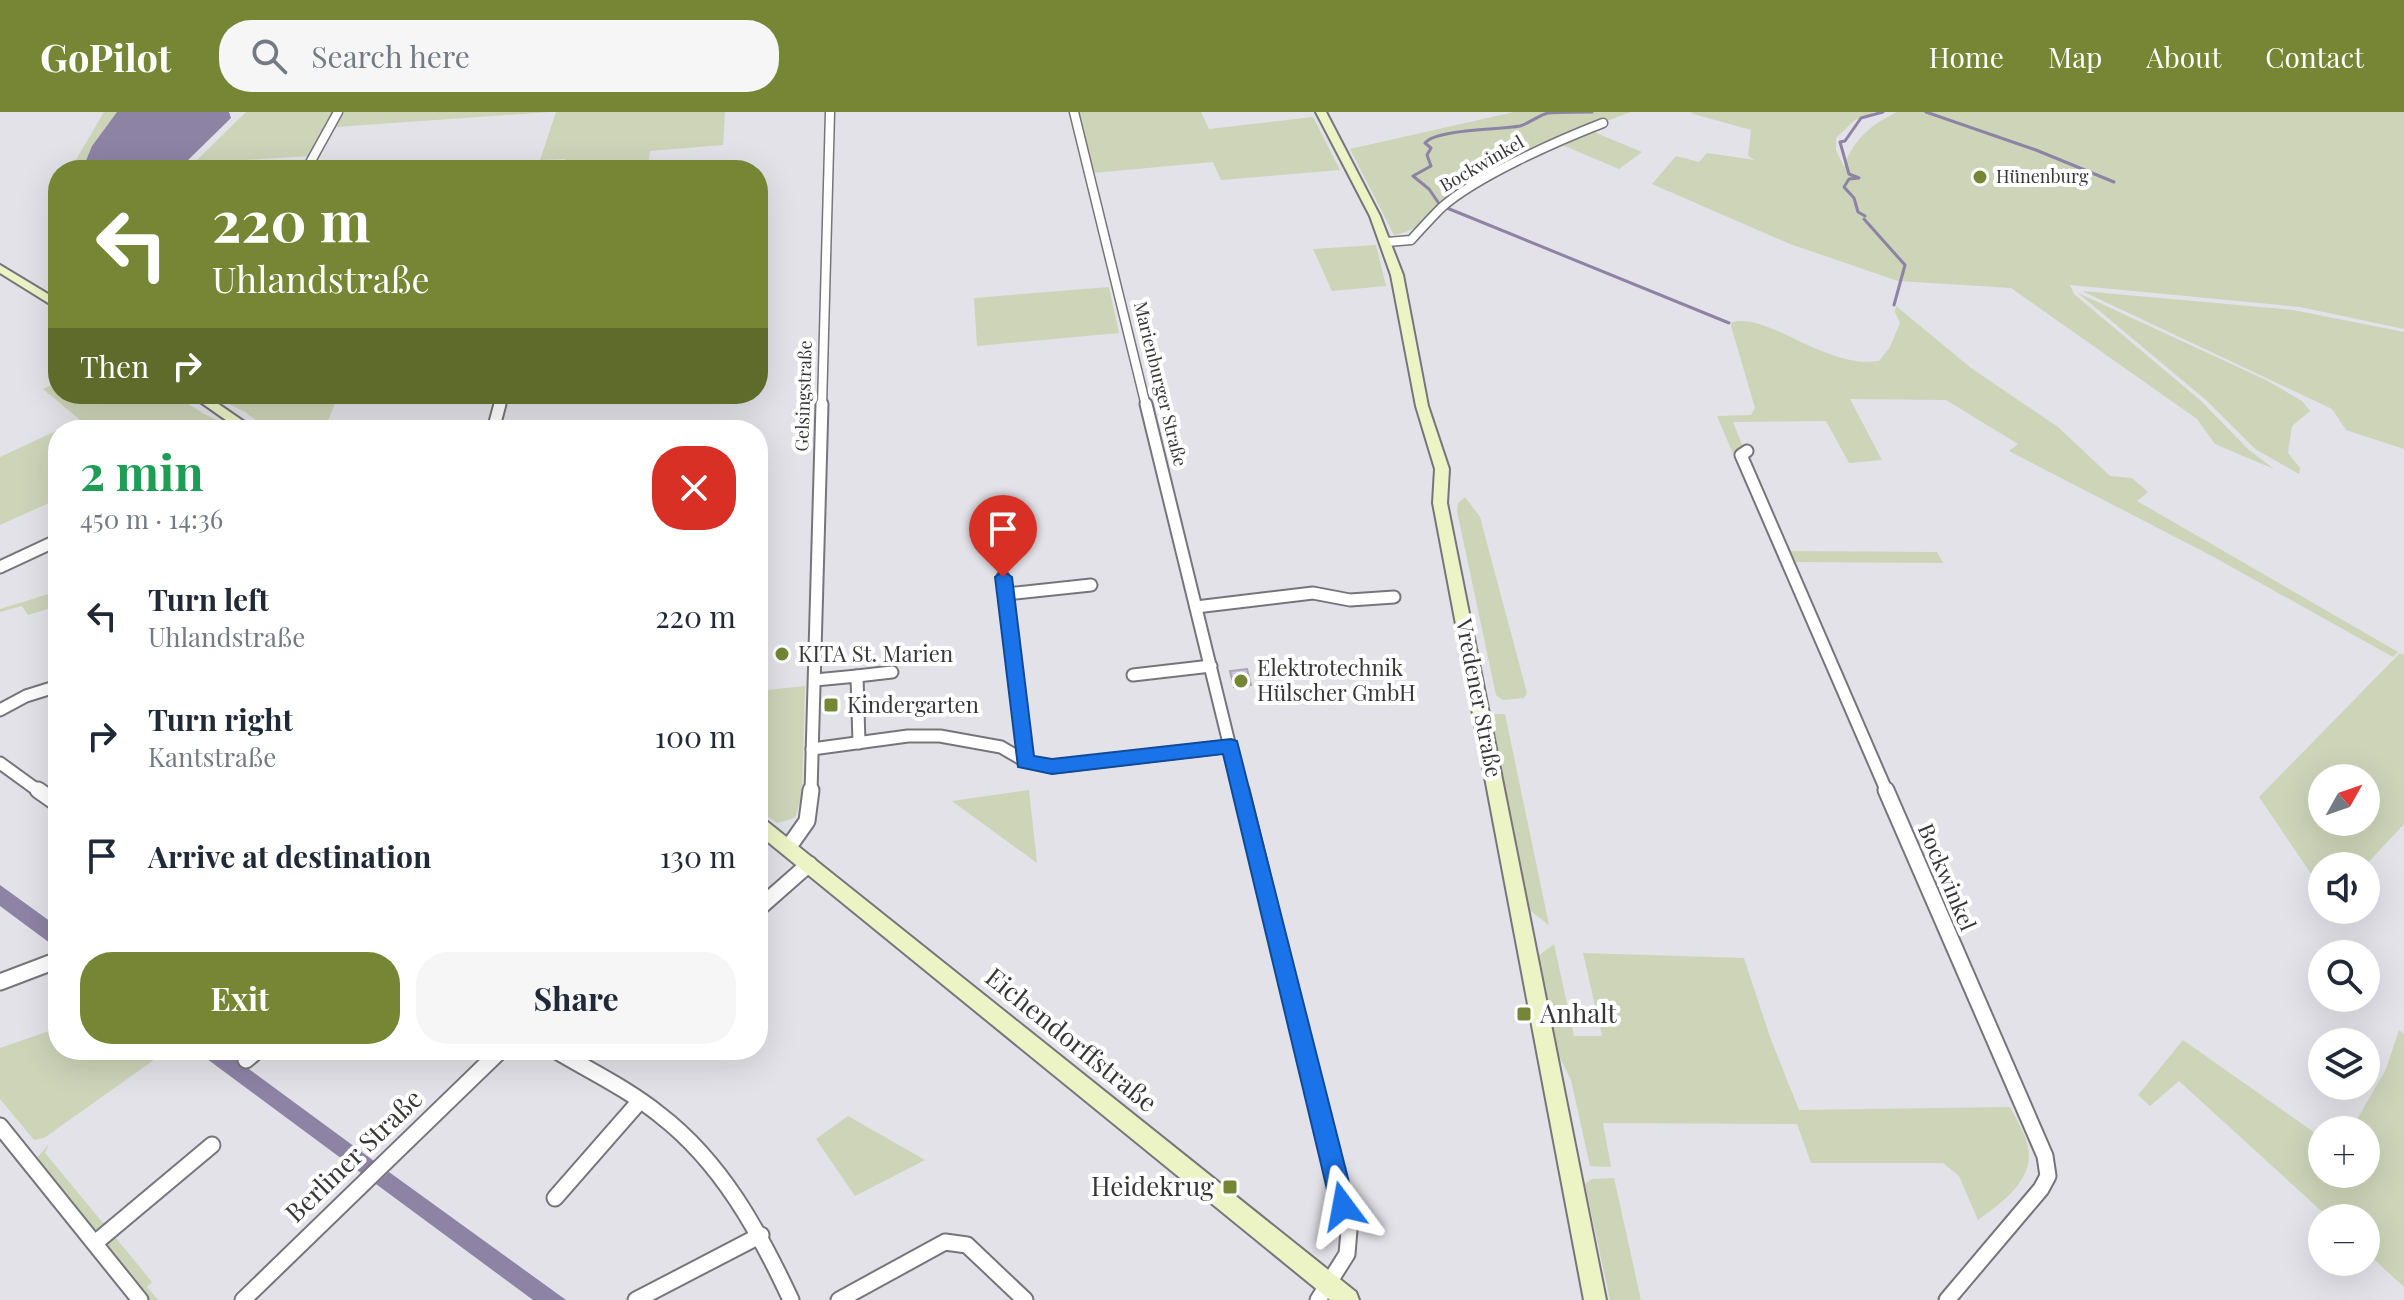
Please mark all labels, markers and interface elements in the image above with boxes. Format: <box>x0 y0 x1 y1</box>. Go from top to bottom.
search box <box>219 20 779 92</box>
text: GoPilot <box>40 31 171 82</box>
icon: search <box>247 34 291 78</box>
text: Search here <box>311 36 470 76</box>
text: Home <box>1929 38 2004 75</box>
text: Map <box>2048 38 2102 75</box>
text: About <box>2146 38 2221 75</box>
text: Contact <box>2265 38 2364 75</box>
street label: Bockwinkel <box>1435 129 1528 197</box>
place label: Hünenburg <box>1996 164 2089 188</box>
marker: Hünenburg <box>1971 168 1989 186</box>
text: 220 m <box>212 182 370 257</box>
icon: left <box>80 192 184 296</box>
text: Uhlandstraße <box>212 254 430 302</box>
street label: Marienburger Straße <box>1129 299 1193 469</box>
street label: Gelsingstraße <box>789 340 817 452</box>
icon: right <box>165 344 209 388</box>
text: Then <box>80 346 149 386</box>
text: 2 min <box>80 439 204 503</box>
button: close <box>652 446 736 530</box>
pin <box>969 495 1037 577</box>
text: 450 m · 14:36 <box>80 501 223 536</box>
icon: arrive <box>981 507 1025 551</box>
text: Turn left <box>148 579 269 619</box>
icon: left <box>80 594 124 638</box>
text: 220 m <box>655 596 736 636</box>
street label: Vredener Straße <box>1450 615 1510 780</box>
text: Uhlandstraße <box>148 619 305 654</box>
place label: KITA St. Marien <box>798 638 953 668</box>
marker: KITA St. Marien <box>773 645 791 663</box>
place label: Elektrotechnik Hülscher GmbH <box>1257 652 1416 707</box>
marker: Elektrotechnik Hülscher GmbH <box>1232 672 1250 690</box>
place label: Kindergarten <box>847 689 979 719</box>
marker: Kindergarten <box>822 696 840 714</box>
text: Turn right <box>148 699 293 739</box>
icon: right <box>80 714 124 758</box>
text: 100 m <box>655 716 736 756</box>
text: Kantstraße <box>148 739 276 774</box>
north arrow <box>2308 764 2380 836</box>
map controls <box>2308 764 2380 1276</box>
street label: Bockwinkel <box>1912 818 1984 935</box>
icon: arrive <box>80 834 124 878</box>
text: Arrive at destination <box>148 836 431 876</box>
text: 130 m <box>660 836 736 876</box>
button: sound <box>2308 852 2380 924</box>
button: search <box>2308 940 2380 1012</box>
button: Exit <box>80 952 400 1044</box>
button: Share <box>416 952 736 1044</box>
street label: Eichendorffstraße <box>979 959 1165 1119</box>
place label: Anhalt <box>1539 995 1618 1030</box>
marker: Anhalt <box>1515 1005 1533 1023</box>
button: layers <box>2308 1028 2380 1100</box>
street label: Berliner Straße <box>277 1081 429 1229</box>
button: + <box>2308 1116 2380 1188</box>
position arrow <box>1301 1164 1385 1248</box>
place label: Heidekrug <box>1091 1168 1214 1203</box>
marker: Heidekrug <box>1221 1178 1239 1196</box>
button: − <box>2308 1204 2380 1276</box>

